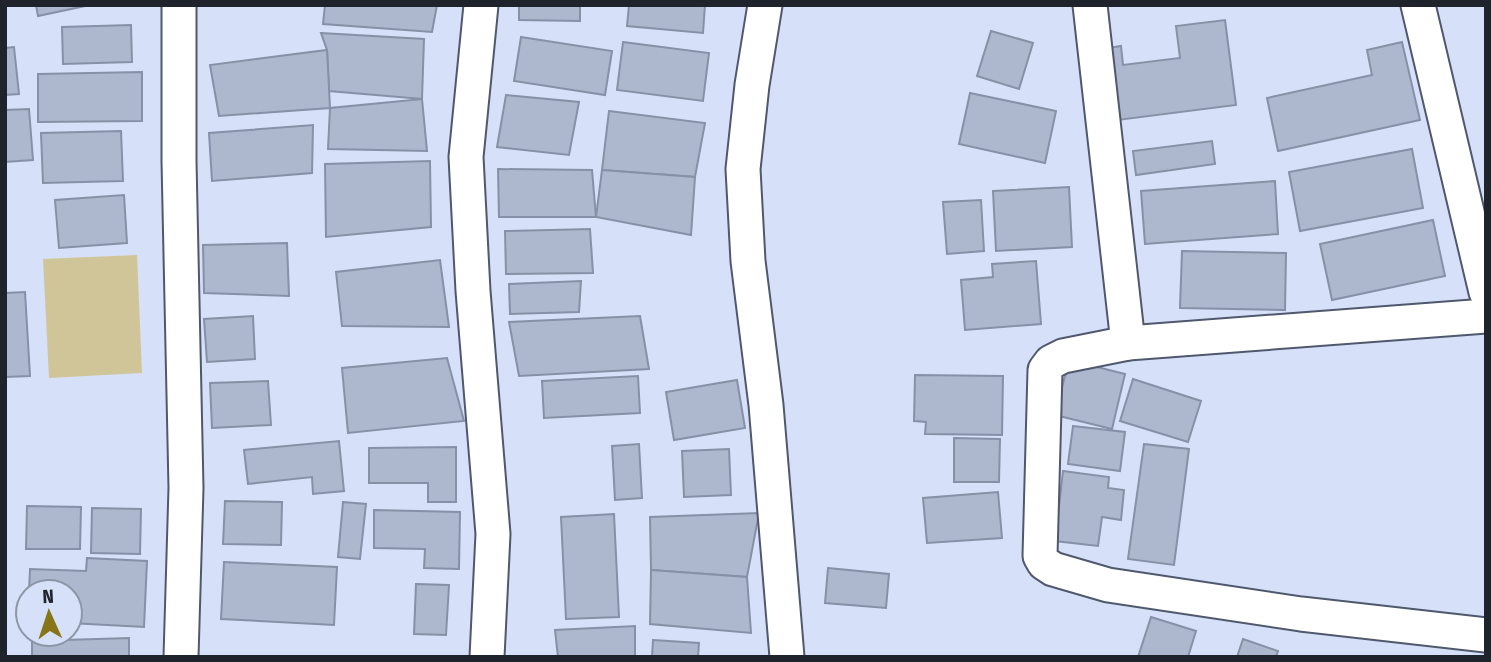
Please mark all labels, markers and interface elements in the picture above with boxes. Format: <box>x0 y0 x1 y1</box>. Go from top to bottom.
north arrow <box>14 578 84 648</box>
text: N <box>42 585 54 608</box>

